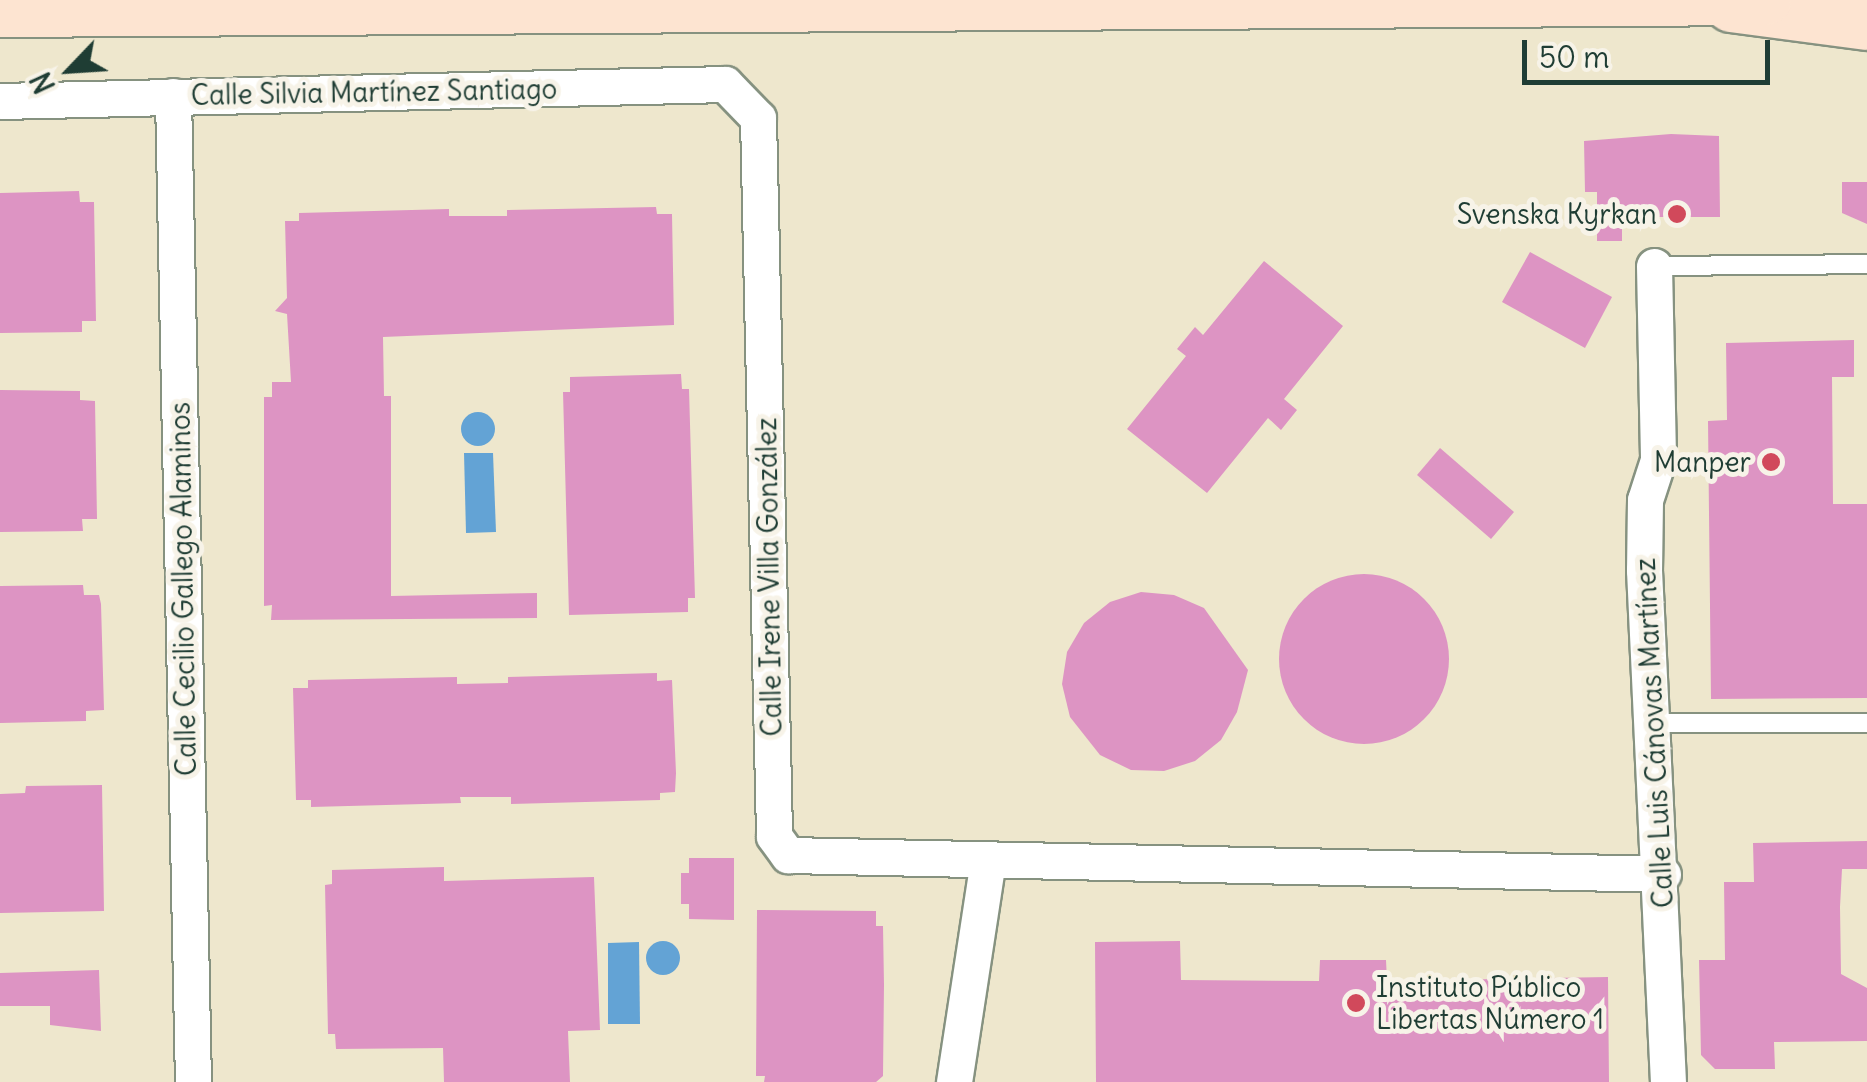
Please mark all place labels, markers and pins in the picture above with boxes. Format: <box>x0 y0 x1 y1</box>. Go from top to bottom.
place label: Svenska Kyrkan <box>1457 197 1657 231</box>
marker: Svenska Kyrkan <box>1666 203 1688 225</box>
place label: Manper <box>1654 445 1751 479</box>
marker: Manper <box>1760 451 1782 473</box>
place label: Instituto Público Libertas Número 1 <box>1376 970 1604 1036</box>
marker: Instituto Público Libertas Número 1 <box>1345 992 1367 1014</box>

